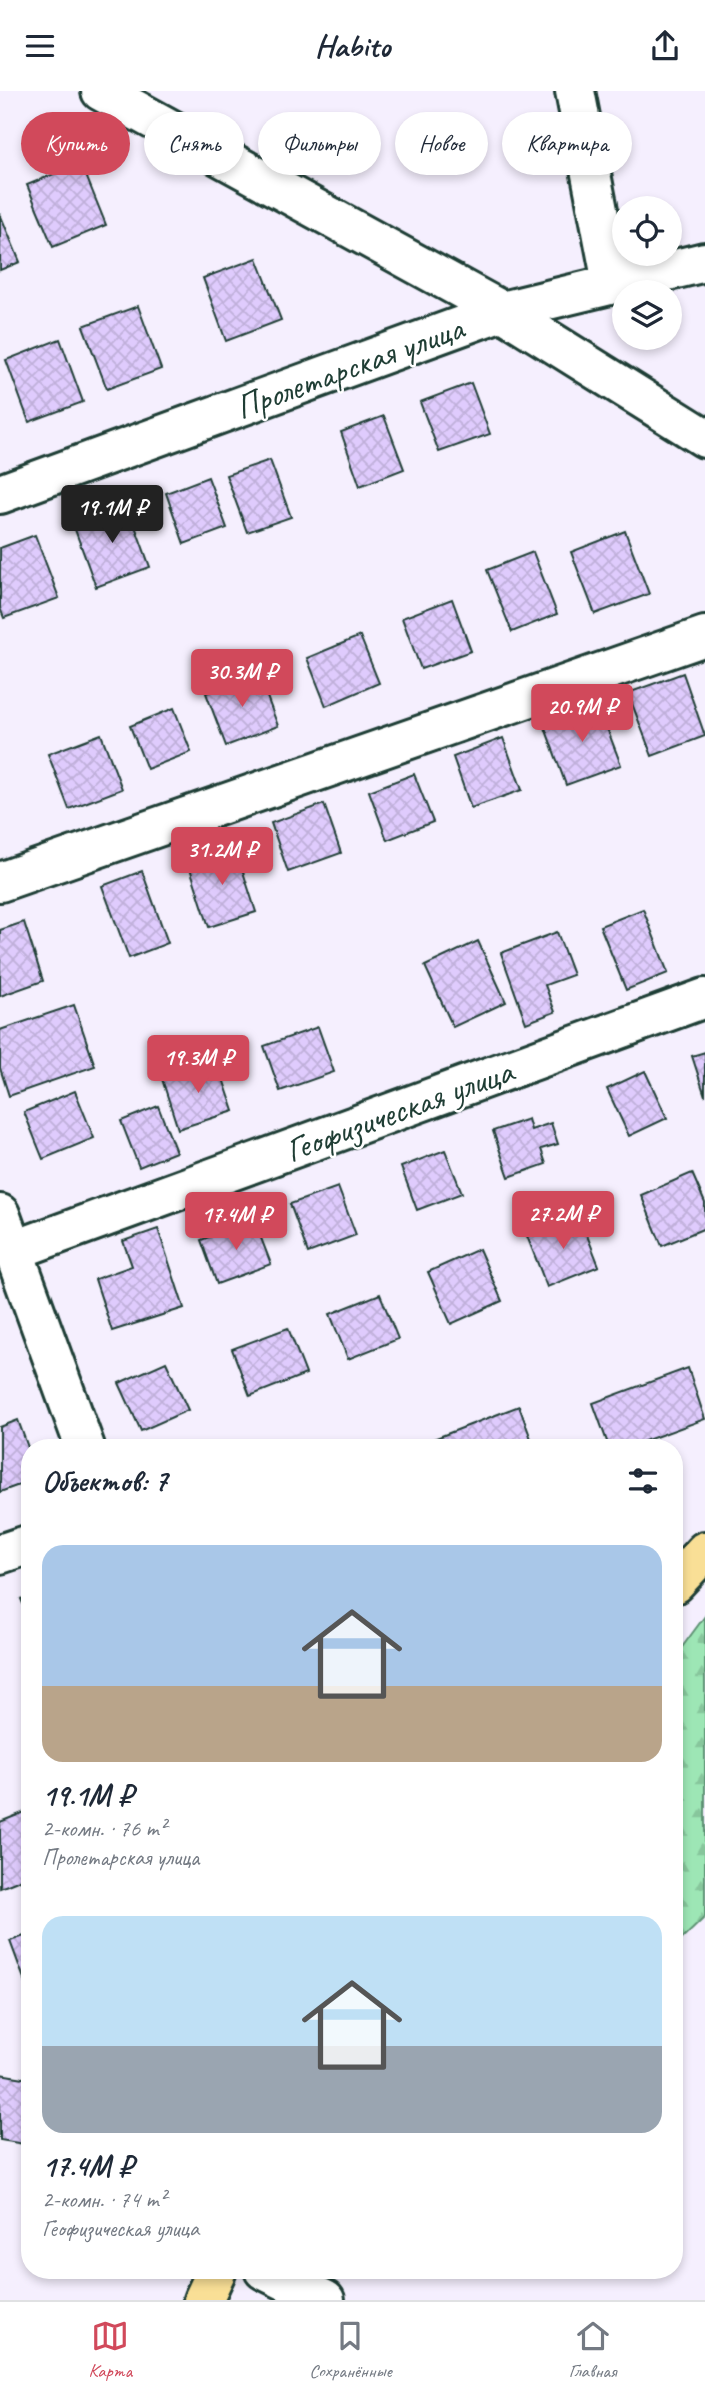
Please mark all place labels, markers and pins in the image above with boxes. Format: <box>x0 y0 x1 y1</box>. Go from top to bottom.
pin: 19.1M ₽ <box>47 485 177 545</box>
pin: 30.3M ₽ <box>177 649 307 709</box>
pin: 20.9M ₽ <box>517 685 647 744</box>
pin: 31.2M ₽ <box>157 827 287 887</box>
pin: 19.3M ₽ <box>133 1035 263 1095</box>
pin: 27.2M ₽ <box>498 1191 628 1251</box>
pin: 17.4M ₽ <box>171 1193 301 1252</box>

